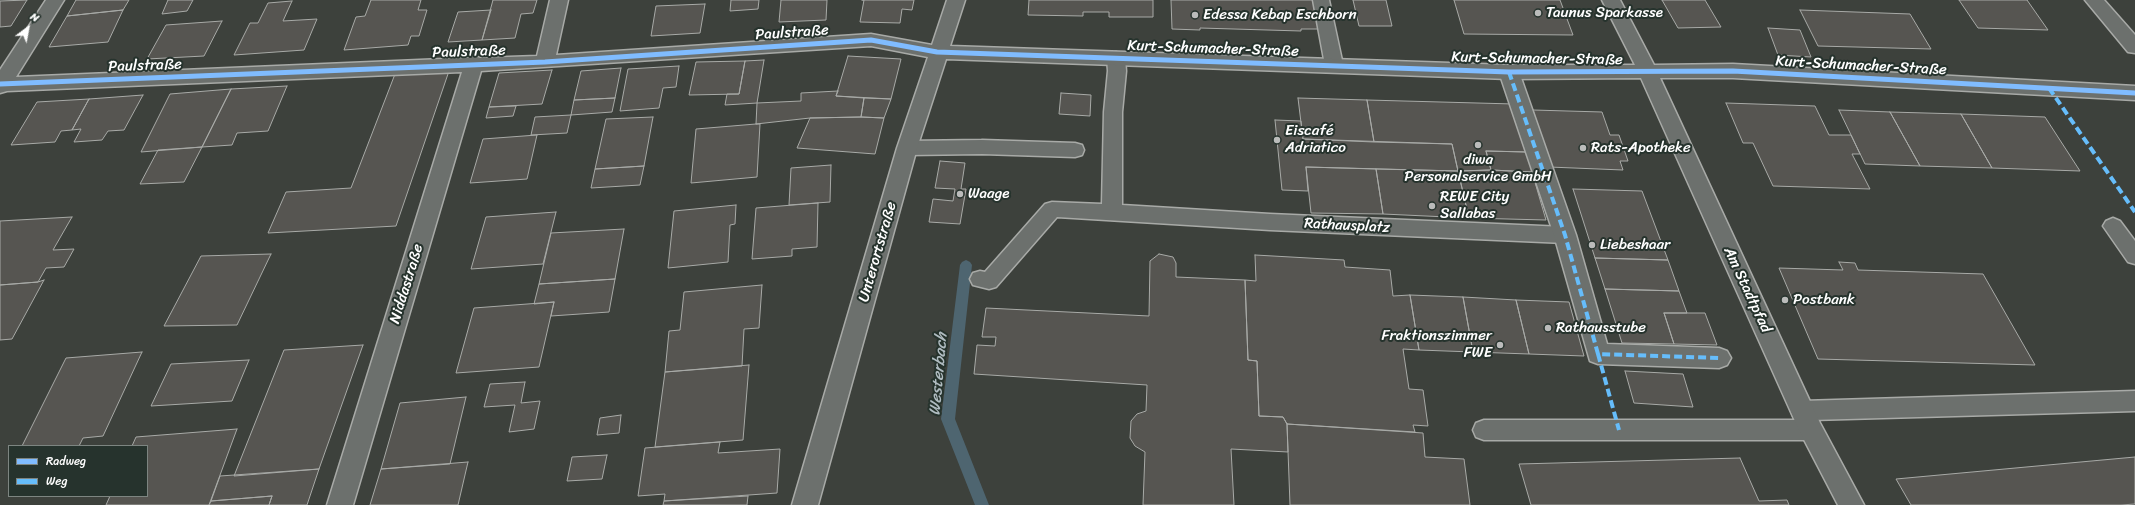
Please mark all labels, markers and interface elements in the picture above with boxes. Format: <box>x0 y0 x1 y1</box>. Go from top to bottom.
place label: Taunus Sparkasse <box>1546 4 1663 22</box>
place label: Edessa Kebap Eschborn <box>1203 6 1357 24</box>
text: N <box>26 7 43 27</box>
north arrow <box>8 8 48 48</box>
marker: Taunus Sparkasse <box>1533 8 1543 18</box>
marker: Edessa Kebap Eschborn <box>1190 10 1200 20</box>
street label: Paulstraße <box>755 21 829 45</box>
street label: Kurt-Schumacher-Straße <box>1127 37 1299 61</box>
street label: Paulstraße <box>432 42 506 62</box>
street label: Kurt-Schumacher-Straße <box>1451 49 1623 69</box>
street label: Kurt-Schumacher-Straße <box>1775 53 1947 79</box>
street label: Paulstraße <box>108 56 182 76</box>
place label: Eiscafé Adriatico <box>1285 122 1346 157</box>
marker: Eiscafé Adriatico <box>1272 135 1282 145</box>
place label: Rats-Apotheke <box>1591 139 1691 157</box>
marker: diwa Personalservice GmbH <box>1473 140 1483 150</box>
marker: Rats-Apotheke <box>1578 143 1588 153</box>
place label: diwa Personalservice GmbH <box>1404 151 1552 186</box>
place label: Waage <box>968 185 1009 203</box>
place label: REWE City Sallabas <box>1440 188 1509 223</box>
marker: Waage <box>955 189 965 199</box>
street label: Unterortstraße <box>855 200 901 304</box>
marker: REWE City Sallabas <box>1427 201 1437 211</box>
street label: Rathausplatz <box>1304 215 1390 237</box>
place label: Liebeshaar <box>1600 236 1670 254</box>
marker: Liebeshaar <box>1587 240 1597 250</box>
street label: Niddastraße <box>386 242 428 326</box>
street label: Am Stadtpfad <box>1719 244 1775 336</box>
place label: Postbank <box>1793 291 1855 309</box>
marker: Postbank <box>1780 295 1790 305</box>
place label: Rathausstube <box>1556 319 1646 337</box>
marker: Rathausstube <box>1543 323 1553 333</box>
place label: Fraktionszimmer FWE <box>1381 327 1492 362</box>
water label: Westerbach <box>926 332 952 416</box>
marker: Fraktionszimmer FWE <box>1495 340 1505 350</box>
legend <box>8 445 148 497</box>
text: Radweg <box>46 450 86 472</box>
text: Weg <box>46 470 67 492</box>

